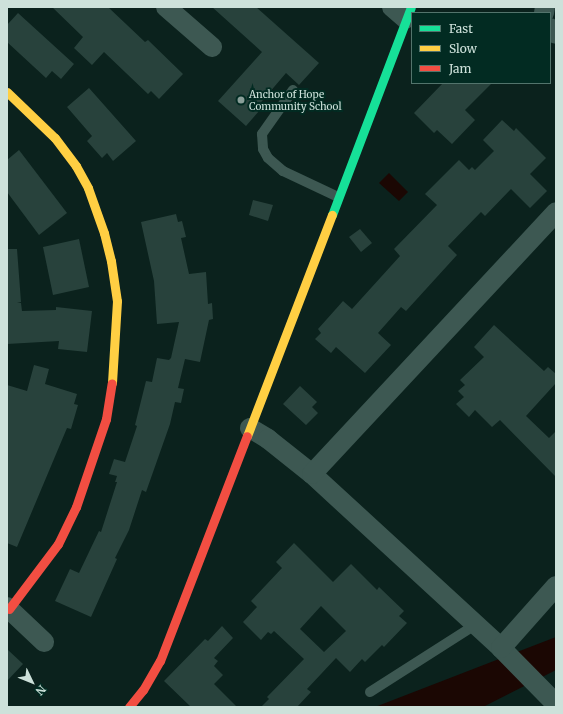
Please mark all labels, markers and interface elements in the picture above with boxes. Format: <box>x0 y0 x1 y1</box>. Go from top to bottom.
legend <box>411 12 551 84</box>
text: Fast <box>449 21 473 36</box>
text: Slow <box>449 41 477 56</box>
text: Jam <box>449 61 471 76</box>
place label: Anchor of Hope Community School <box>249 88 341 112</box>
marker: Anchor of Hope Community School <box>236 95 246 105</box>
north arrow <box>12 662 52 702</box>
text: N <box>33 682 49 698</box>

